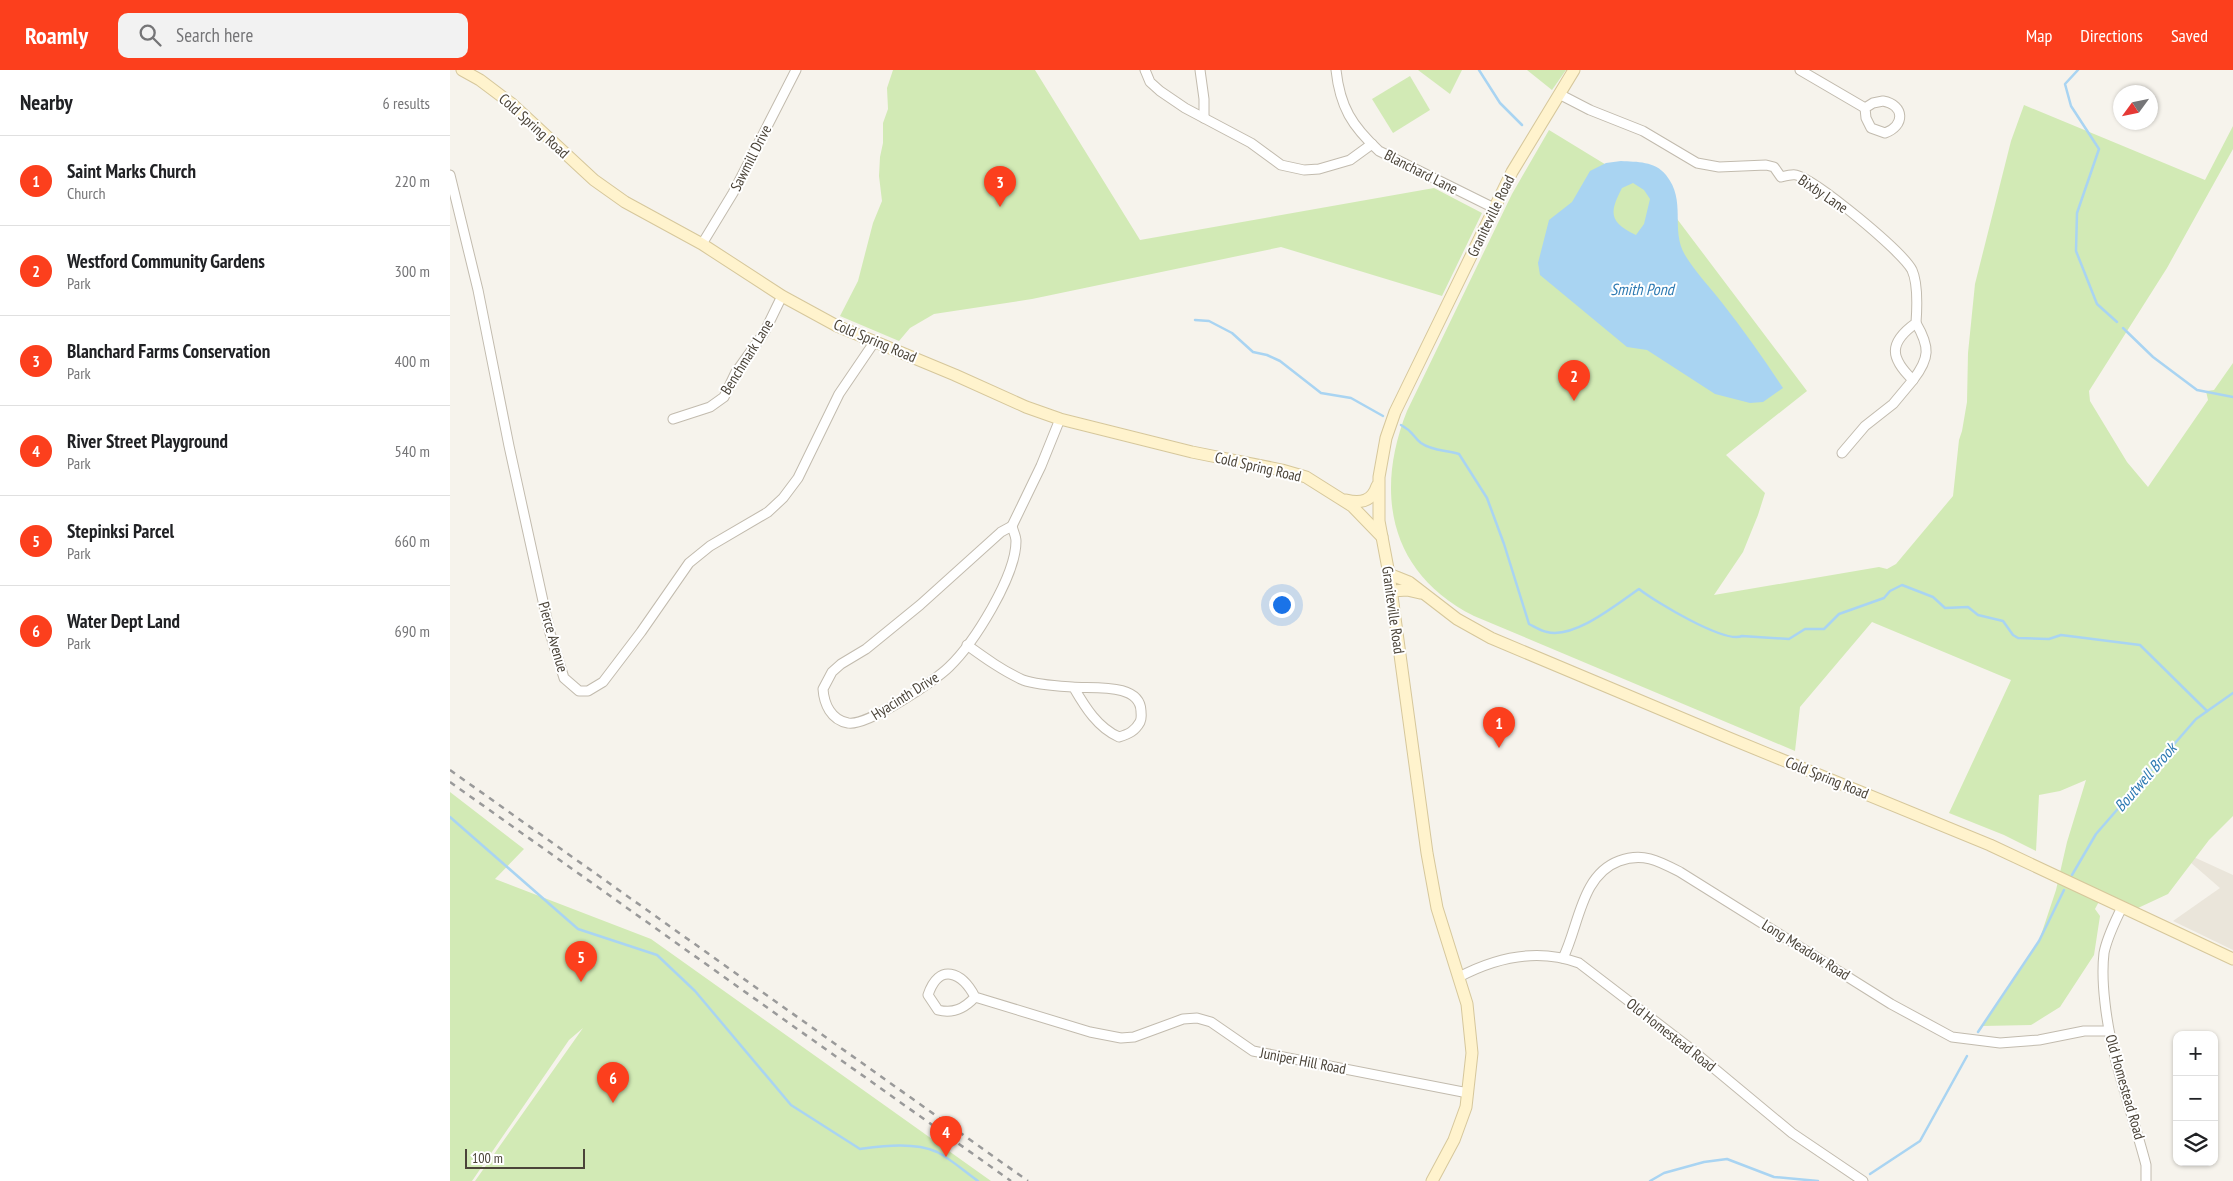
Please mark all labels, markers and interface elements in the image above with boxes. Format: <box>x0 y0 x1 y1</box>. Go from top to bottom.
search box <box>118 13 468 58</box>
text: Roamly <box>25 20 88 51</box>
icon: search <box>136 21 164 49</box>
text: Search here <box>176 23 253 47</box>
text: Map <box>2026 24 2052 47</box>
text: Directions <box>2080 24 2143 47</box>
text: Saved <box>2171 24 2208 47</box>
north arrow <box>2113 85 2158 130</box>
text: Nearby <box>20 89 73 116</box>
street label: Cold Spring Road <box>495 89 573 162</box>
text: 6 results <box>383 93 430 113</box>
street label: Sawmill Drive <box>726 122 775 194</box>
street label: Blanchard Lane <box>1381 145 1461 198</box>
text: Saint Marks Church <box>67 159 196 183</box>
pin: 3 <box>984 166 1016 207</box>
street label: Bixby Lane <box>1795 170 1852 217</box>
text: 1 <box>32 171 40 191</box>
text: 220 m <box>395 171 430 191</box>
street label: Graniteville Road <box>1463 172 1518 260</box>
text: Church <box>67 183 105 203</box>
text: Westford Community Gardens <box>67 249 265 273</box>
text: 2 <box>32 261 40 281</box>
text: 300 m <box>395 261 430 281</box>
text: Park <box>67 273 91 293</box>
water label: Smith Pond <box>1610 279 1676 299</box>
street label: Cold Spring Road <box>831 315 920 367</box>
street label: Benchmark Lane <box>716 316 777 398</box>
text: Blanchard Farms Conservation <box>67 339 270 363</box>
text: 3 <box>32 351 40 371</box>
text: 400 m <box>395 351 430 371</box>
pin: 2 <box>1558 360 1590 401</box>
text: Park <box>67 363 91 383</box>
text: River Street Playground <box>67 429 228 453</box>
text: 4 <box>32 441 40 461</box>
text: 540 m <box>395 441 430 461</box>
street label: Cold Spring Road <box>1213 447 1303 486</box>
text: Park <box>67 453 91 473</box>
text: Stepinksi Parcel <box>67 519 174 543</box>
text: 5 <box>32 531 40 551</box>
text: 660 m <box>395 531 430 551</box>
text: Park <box>67 543 91 563</box>
street label: Graniteville Road <box>1378 565 1409 655</box>
your location <box>1269 592 1295 618</box>
street label: Pierce Avenue <box>534 599 573 674</box>
text: Water Dept Land <box>67 609 180 633</box>
text: 6 <box>32 621 40 641</box>
text: 690 m <box>395 621 430 641</box>
text: Park <box>67 633 91 653</box>
street label: Hyacinth Drive <box>867 667 942 724</box>
pin: 1 <box>1483 707 1515 748</box>
water label: Boutwell Brook <box>2110 737 2181 815</box>
street label: Cold Spring Road <box>1783 752 1872 803</box>
street label: Long Meadow Road <box>1759 915 1854 984</box>
pin: 5 <box>565 941 597 982</box>
street label: Old Homestead Road <box>1623 994 1720 1075</box>
map controls <box>2173 1031 2218 1166</box>
button: + <box>2173 1031 2218 1076</box>
street label: Old Homestead Road <box>2101 1032 2150 1142</box>
street label: Juniper Hill Road <box>1258 1043 1348 1078</box>
pin: 6 <box>597 1062 629 1103</box>
button: − <box>2173 1076 2218 1121</box>
pin: 4 <box>930 1116 962 1157</box>
button: layers <box>2173 1121 2218 1166</box>
scale bar <box>465 1146 585 1169</box>
text: 100 m <box>472 1149 503 1167</box>

